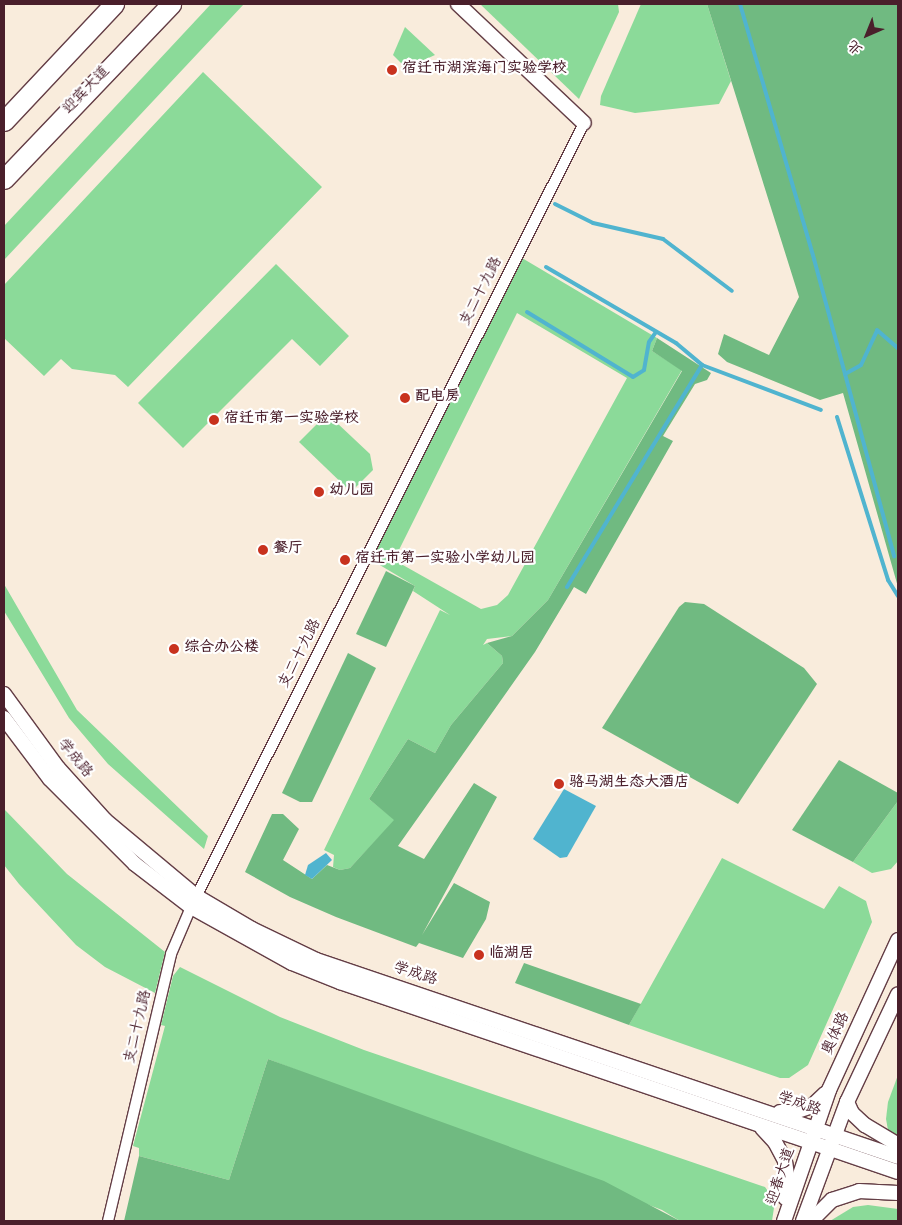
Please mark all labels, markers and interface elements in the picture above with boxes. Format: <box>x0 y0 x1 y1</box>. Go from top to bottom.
north arrow <box>842 10 892 60</box>
text: 北 <box>845 35 867 57</box>
place label: 宿迁市湖滨海门实验学校 <box>402 61 567 79</box>
street label: 迎宾大道 <box>60 63 114 119</box>
marker: 宿迁市湖滨海门实验学校 <box>386 64 398 76</box>
street label: 支二十九路 <box>457 255 507 329</box>
place label: 配电房 <box>415 389 460 407</box>
marker: 配电房 <box>399 392 411 404</box>
place label: 宿迁市第一实验学校 <box>224 411 359 429</box>
marker: 宿迁市第一实验学校 <box>208 414 220 426</box>
place label: 幼儿园 <box>329 483 374 501</box>
marker: 幼儿园 <box>313 486 325 498</box>
place label: 餐厅 <box>273 541 303 559</box>
marker: 餐厅 <box>257 544 269 556</box>
place label: 宿迁市第一实验小学幼儿园 <box>355 551 535 569</box>
marker: 宿迁市第一实验小学幼儿园 <box>339 554 351 566</box>
street label: 支二十九路 <box>276 617 326 691</box>
place label: 综合办公楼 <box>184 640 259 658</box>
marker: 综合办公楼 <box>168 643 180 655</box>
street label: 学成路 <box>53 736 95 782</box>
place label: 骆马湖生态大酒店 <box>569 775 689 793</box>
marker: 骆马湖生态大酒店 <box>553 778 565 790</box>
place label: 临湖居 <box>489 946 534 964</box>
marker: 临湖居 <box>473 949 485 961</box>
street label: 学成路 <box>391 959 439 991</box>
street label: 支二十九路 <box>122 988 156 1066</box>
street label: 奥体路 <box>819 1010 855 1058</box>
street label: 学成路 <box>775 1089 823 1121</box>
street label: 迎春大道 <box>764 1146 800 1208</box>

